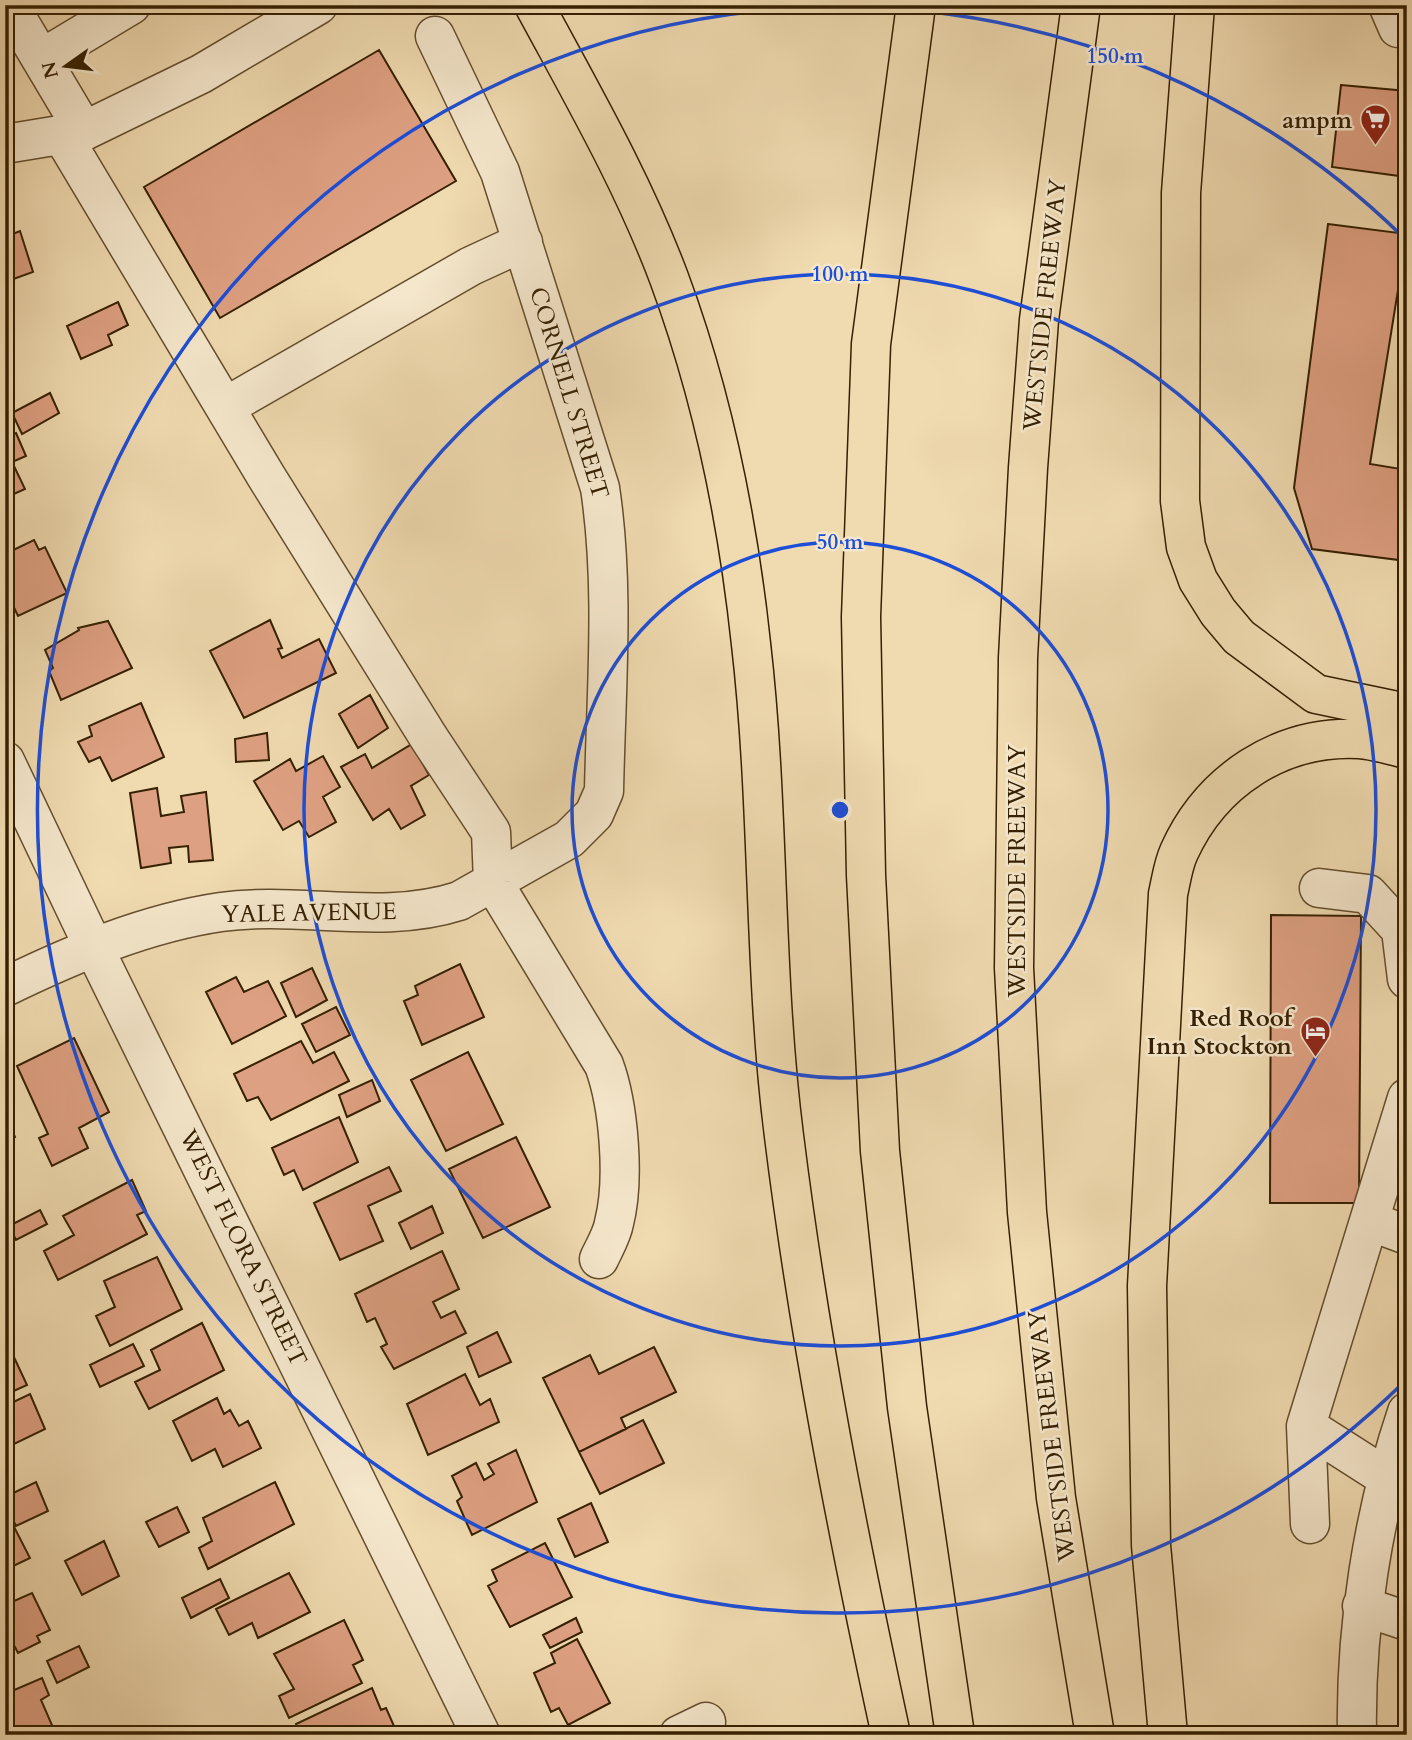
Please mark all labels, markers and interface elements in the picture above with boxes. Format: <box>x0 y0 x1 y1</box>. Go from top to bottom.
north arrow <box>32 32 102 102</box>
text: 150 m <box>1086 42 1144 71</box>
text: N <box>36 58 65 81</box>
supermarket icon: ampm <box>1358 103 1392 147</box>
place label: ampm <box>1282 104 1353 137</box>
street label: WESTSIDE FREEWAY <box>1015 177 1075 434</box>
text: 100 m <box>811 260 869 289</box>
street label: CORNELL STREET <box>521 283 617 503</box>
text: 50 m <box>817 528 864 557</box>
street label: WESTSIDE FREEWAY <box>1001 744 1034 999</box>
centre of rings <box>828 798 852 822</box>
street label: YALE AVENUE <box>221 895 397 931</box>
place label: Red Roof Inn Stockton <box>1147 1002 1296 1063</box>
hotel icon: Red Roof Inn Stockton <box>1298 1015 1332 1059</box>
street label: WEST FLORA STREET <box>171 1123 315 1372</box>
street label: WESTSIDE FREEWAY <box>1020 1308 1084 1565</box>

